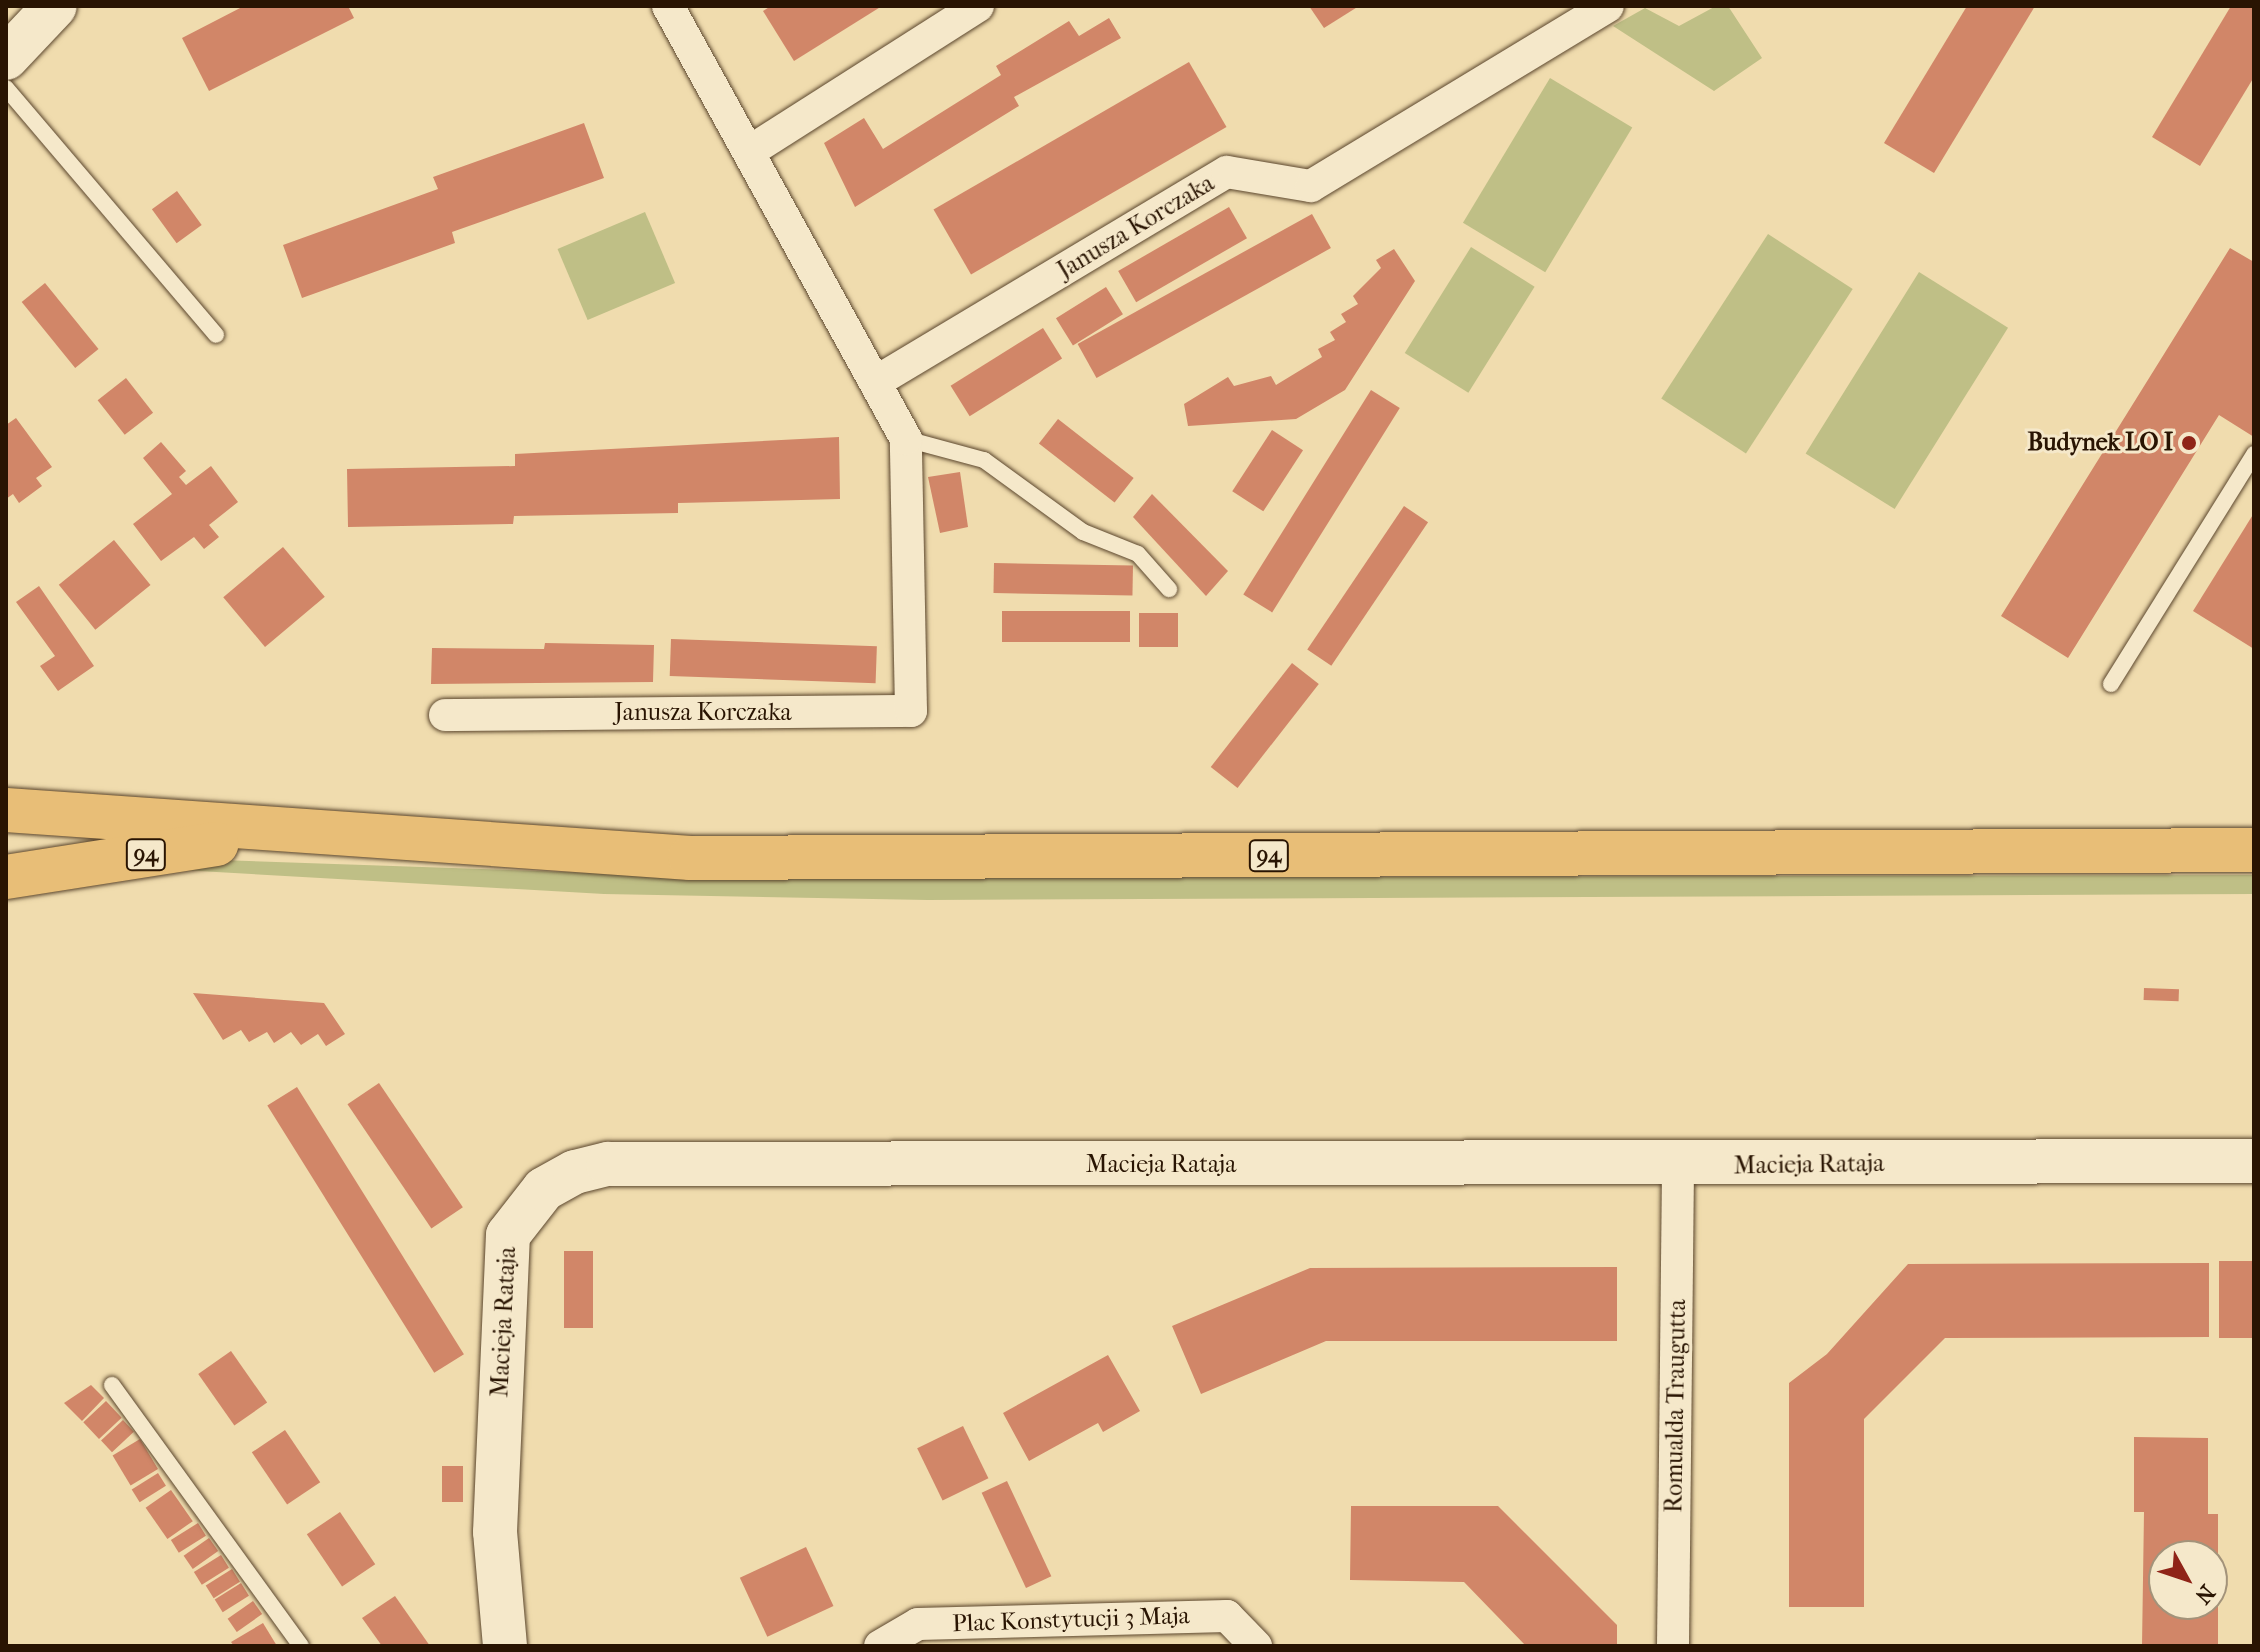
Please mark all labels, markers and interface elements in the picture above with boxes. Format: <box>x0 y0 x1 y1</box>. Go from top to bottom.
street label: Janusza Korczaka <box>1053 169 1219 285</box>
place label: Budynek LO I <box>2027 429 2173 457</box>
marker: Budynek LO I <box>2180 434 2198 452</box>
street label: Janusza Korczaka <box>614 699 792 727</box>
road number: 94 <box>124 837 168 873</box>
road number: 94 <box>1247 838 1291 874</box>
street label: Macieja Rataja <box>1733 1149 1885 1181</box>
street label: Macieja Rataja <box>1086 1151 1236 1179</box>
street label: Macieja Rataja <box>486 1246 522 1398</box>
street label: Romualda Traugutta <box>1660 1299 1692 1513</box>
north arrow <box>2148 1540 2228 1620</box>
text: N <box>2190 1579 2220 1609</box>
street label: Plac Konstytucji 3 Maja <box>952 1601 1190 1639</box>

